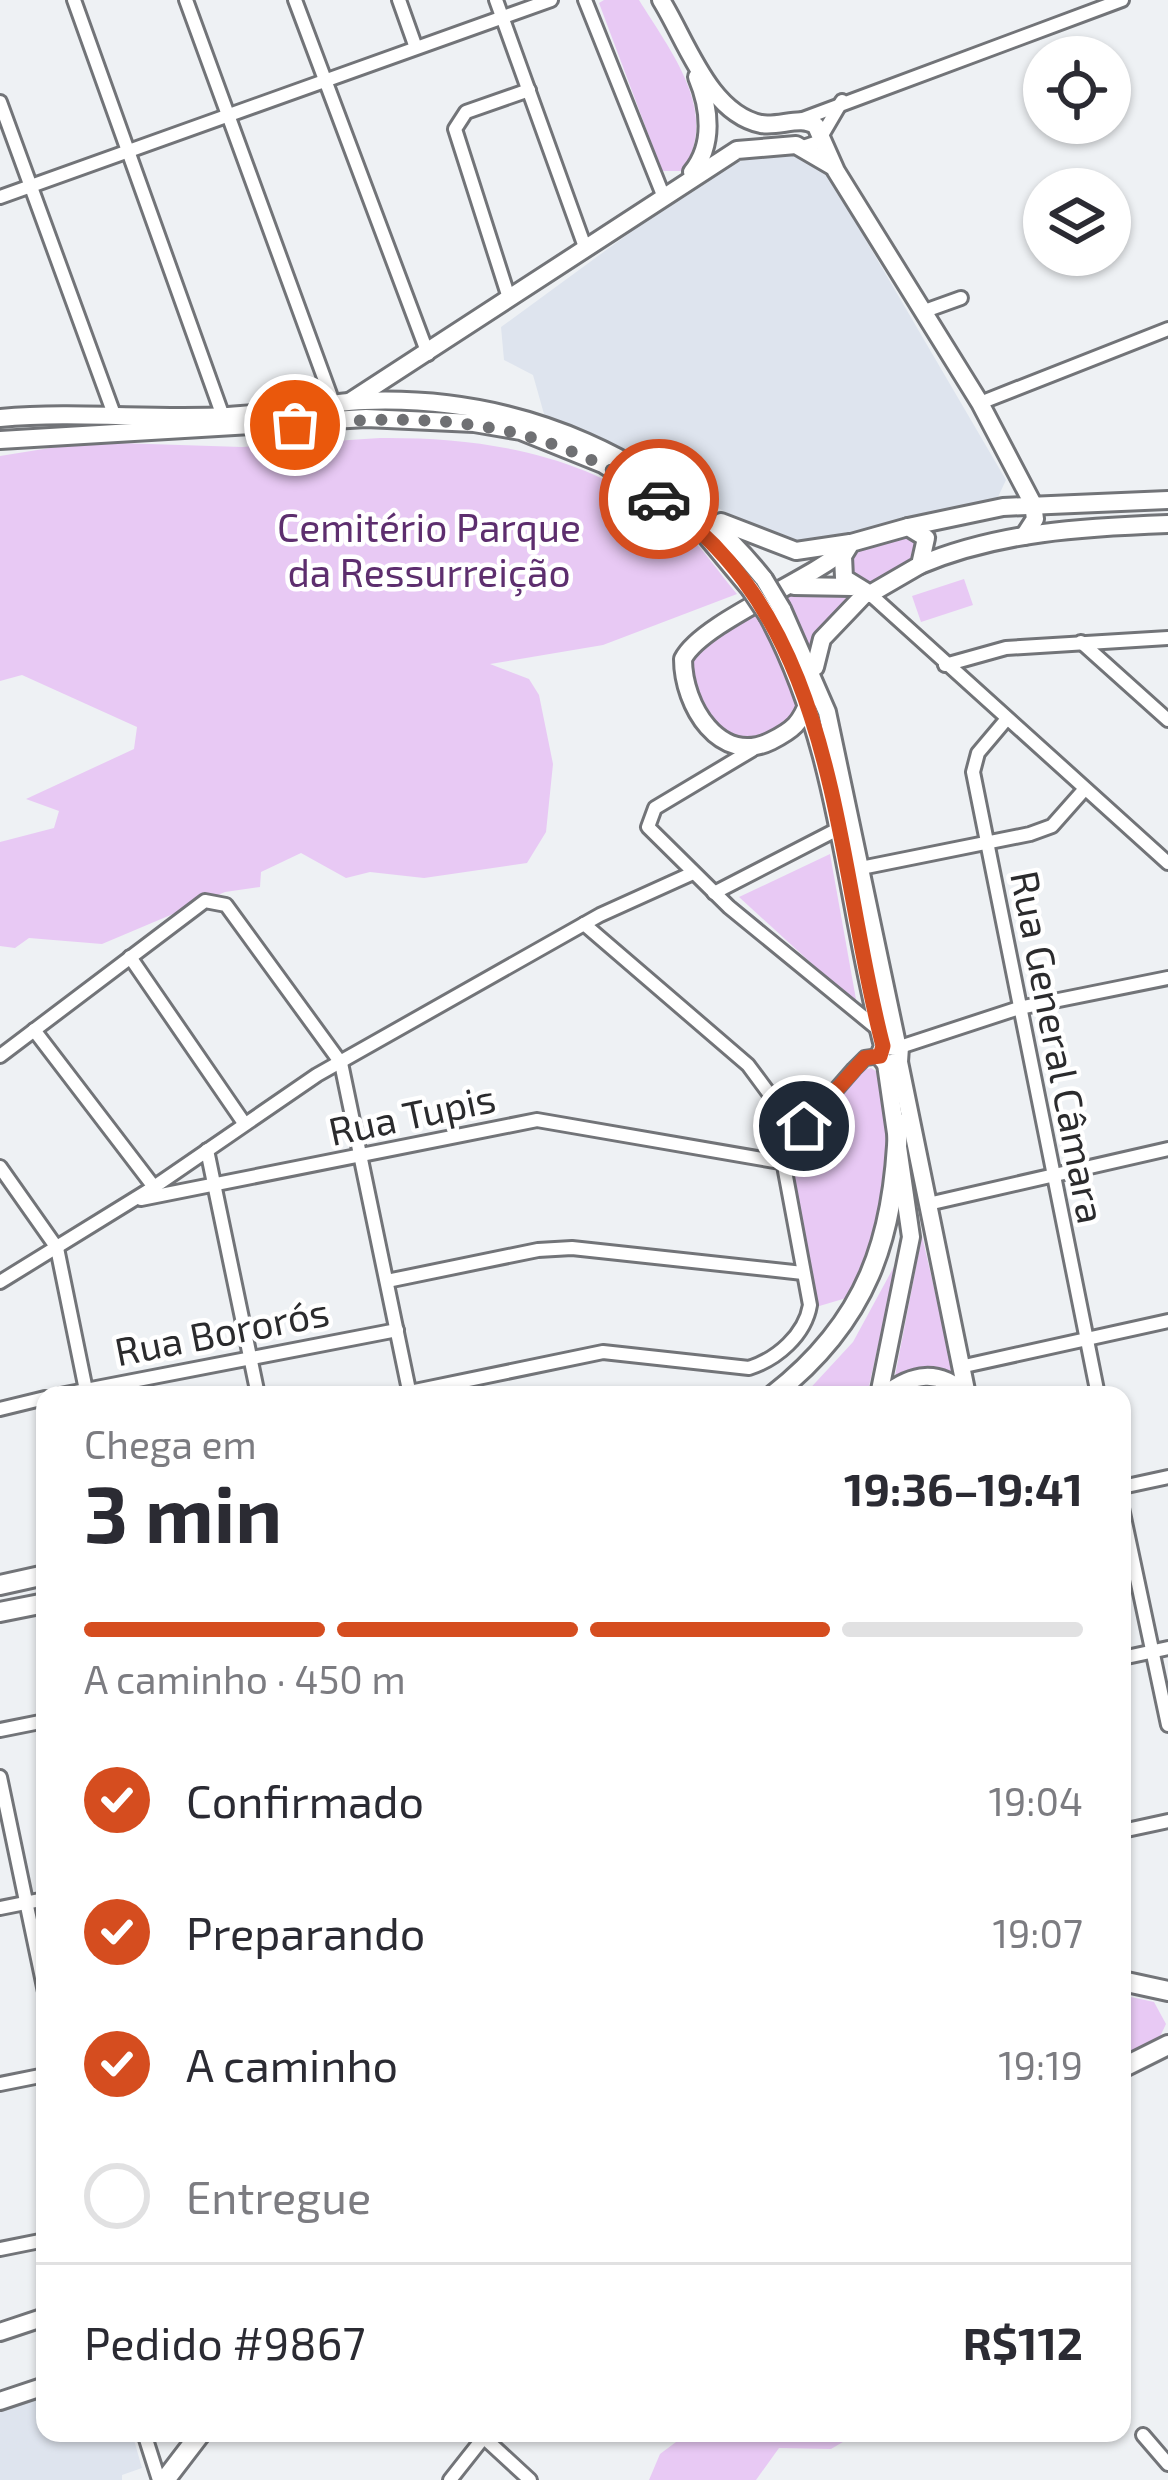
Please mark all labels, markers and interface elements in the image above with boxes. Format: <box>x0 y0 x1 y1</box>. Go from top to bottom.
map controls <box>1023 36 1131 276</box>
button: locate <box>1023 36 1131 144</box>
button: layers <box>1023 168 1131 276</box>
pin <box>244 374 346 476</box>
icon: bag <box>262 392 328 458</box>
courier <box>599 439 719 559</box>
icon: car <box>626 466 692 532</box>
park label: Cemitério Parque da Ressurreição <box>277 503 581 597</box>
street label: Rua General Câmara <box>1002 866 1117 1227</box>
street label: Rua Tupis <box>324 1073 499 1154</box>
pin <box>753 1075 855 1177</box>
icon: home <box>771 1093 837 1159</box>
street label: Rua Bororós <box>111 1287 333 1374</box>
text: Chega em <box>84 1420 257 1467</box>
text: 19:36–19:41 <box>844 1461 1083 1515</box>
text: 3 min <box>84 1465 282 1559</box>
text: A caminho · 450 m <box>84 1655 406 1702</box>
icon: check <box>84 1767 150 1833</box>
text: Confirmado <box>186 1773 424 1827</box>
text: 19:04 <box>988 1777 1083 1824</box>
icon: check <box>84 1899 150 1965</box>
text: Preparando <box>186 1905 425 1959</box>
text: 19:07 <box>992 1909 1083 1956</box>
icon: check <box>84 2031 150 2097</box>
text: A caminho <box>186 2037 398 2091</box>
text: 19:19 <box>998 2041 1083 2088</box>
text: Entregue <box>186 2169 371 2223</box>
text: Pedido #9867 <box>84 2315 365 2369</box>
text: R$112 <box>963 2315 1083 2369</box>

